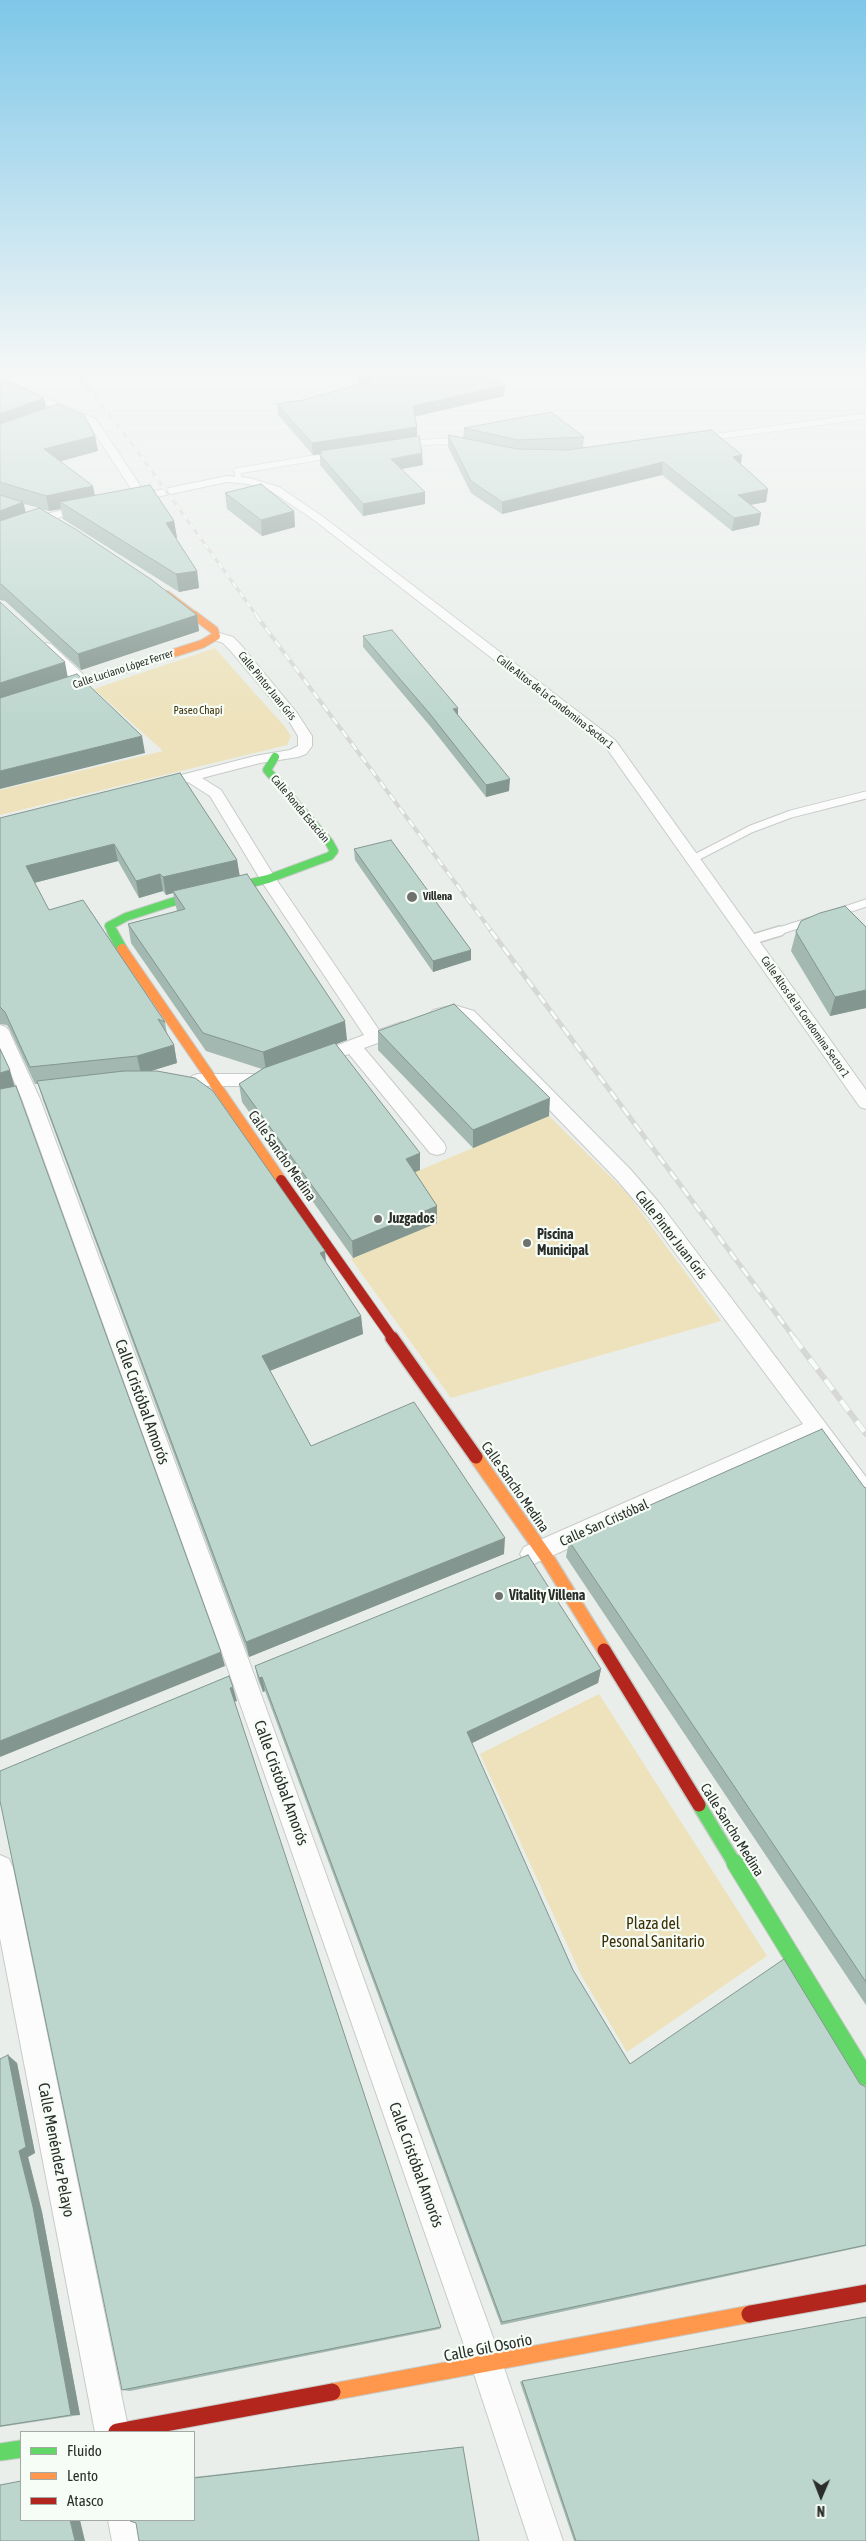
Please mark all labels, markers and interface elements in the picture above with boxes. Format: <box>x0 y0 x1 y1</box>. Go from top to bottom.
street label: Calle Luciano López Ferrer <box>71 647 175 691</box>
street label: Calle Pintor Juan Gris <box>235 649 299 723</box>
street label: Calle Altos de la Condomina Sector 1 <box>494 652 616 752</box>
park label: Paseo Chapí <box>174 704 222 718</box>
street label: Calle Ronda Estación <box>268 773 332 845</box>
marker: Villena <box>405 890 419 904</box>
place label: Villena <box>423 890 452 904</box>
street label: Calle Altos de la Condomina Sector 1 <box>758 954 852 1080</box>
street label: Calle Sancho Medina <box>244 1107 320 1205</box>
street label: Calle Pintor Juan Gris <box>631 1187 711 1283</box>
place label: Juzgados <box>388 1211 435 1227</box>
marker: Juzgados <box>372 1213 384 1225</box>
place label: Piscina Municipal <box>537 1227 588 1260</box>
marker: Piscina Municipal <box>521 1237 533 1249</box>
street label: Calle Cristóbal Amorós <box>110 1337 174 1467</box>
street label: Calle Sancho Medina <box>477 1438 553 1536</box>
street label: Calle San Cristóbal <box>557 1496 651 1550</box>
place label: Vitality Villena <box>509 1588 585 1604</box>
marker: Vitality Villena <box>493 1590 505 1602</box>
street label: Calle Cristóbal Amorós <box>249 1718 313 1848</box>
street label: Calle Sancho Medina <box>697 1780 767 1880</box>
park label: Plaza del Pesonal Sanitario <box>601 1914 705 1952</box>
street label: Calle Menéndez Pelayo <box>34 2081 78 2219</box>
street label: Calle Cristóbal Amorós <box>384 2100 448 2230</box>
street label: Calle Gil Osorio <box>442 2330 534 2366</box>
legend <box>20 2431 195 2521</box>
text: Fluido <box>67 2442 102 2459</box>
text: Lento <box>67 2467 98 2484</box>
north arrow <box>796 2471 846 2521</box>
text: Atasco <box>67 2492 104 2509</box>
text: N <box>816 2503 825 2519</box>

